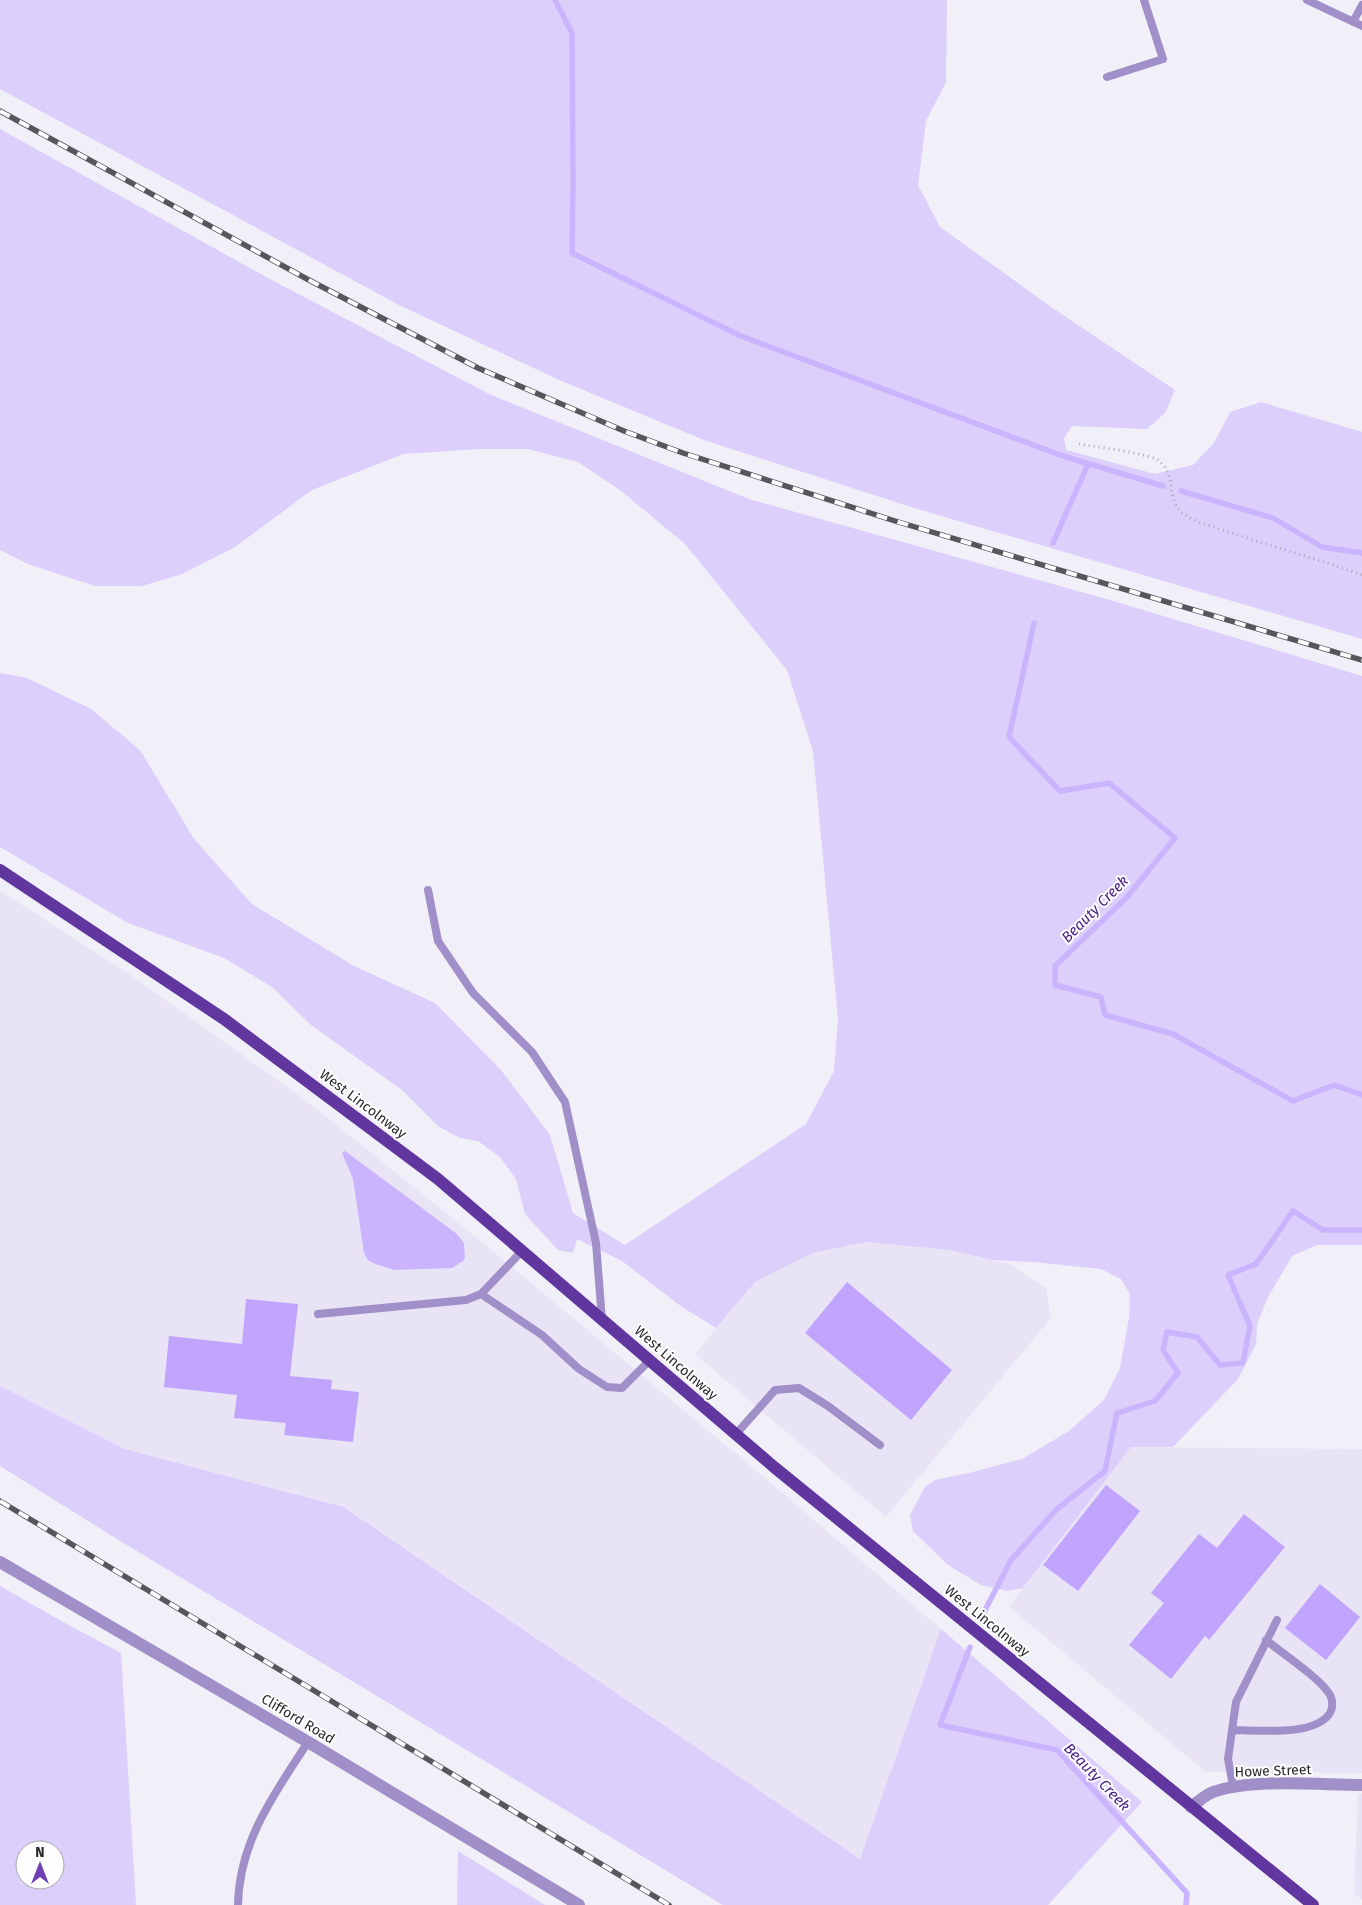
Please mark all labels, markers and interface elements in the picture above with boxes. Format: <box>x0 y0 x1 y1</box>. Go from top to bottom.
water label: Beauty Creek <box>1058 872 1132 946</box>
street label: West Lincolnway <box>316 1066 410 1142</box>
street label: West Lincolnway <box>631 1322 721 1404</box>
street label: West Lincolnway <box>941 1581 1033 1661</box>
street label: Clifford Road <box>258 1690 338 1748</box>
water label: Beauty Creek <box>1060 1739 1134 1815</box>
street label: Howe Street <box>1234 1761 1313 1781</box>
north arrow <box>15 1840 65 1890</box>
text: N <box>35 1844 45 1861</box>

